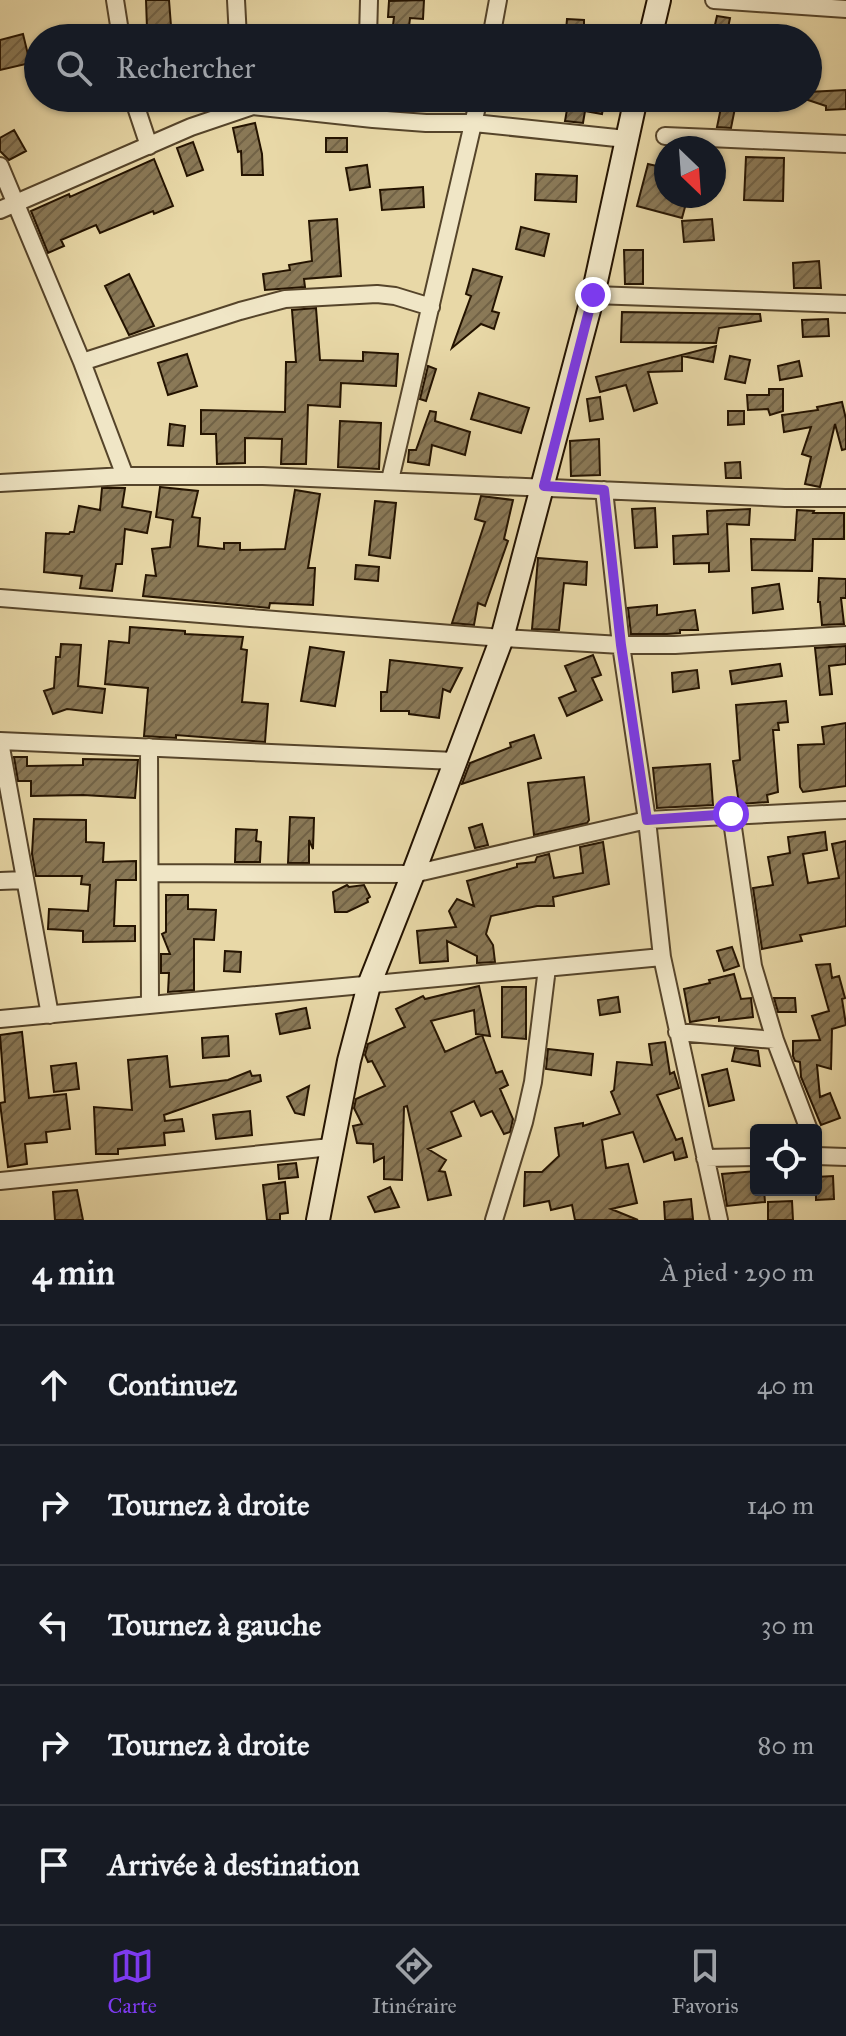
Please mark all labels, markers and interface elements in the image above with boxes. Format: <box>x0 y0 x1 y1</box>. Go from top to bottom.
search box <box>24 24 822 112</box>
icon: search <box>52 46 96 90</box>
text: Rechercher <box>116 50 255 86</box>
north arrow <box>654 136 726 208</box>
route end <box>575 277 611 313</box>
route start <box>713 796 749 832</box>
map controls <box>750 1124 822 1196</box>
button: locate <box>750 1124 822 1196</box>
text: 4 min <box>32 1252 115 1293</box>
text: À pied · 290 m <box>661 1256 814 1288</box>
icon: ahead <box>32 1363 76 1407</box>
text: Continuez <box>108 1367 237 1403</box>
text: 40 m <box>757 1369 814 1401</box>
icon: right <box>32 1483 76 1527</box>
text: Tournez à droite <box>108 1487 310 1523</box>
text: 140 m <box>747 1489 814 1521</box>
icon: left <box>32 1603 76 1647</box>
text: Tournez à gauche <box>108 1607 321 1643</box>
text: 30 m <box>761 1609 814 1641</box>
icon: right <box>32 1723 76 1767</box>
text: Tournez à droite <box>108 1727 310 1763</box>
text: 80 m <box>758 1729 814 1761</box>
icon: arrive <box>32 1843 76 1887</box>
text: Arrivée à destination <box>108 1847 360 1883</box>
tab: Carte <box>107 1944 157 2019</box>
tab: Itinéraire <box>372 1944 457 2019</box>
tab: Favoris <box>672 1944 739 2019</box>

